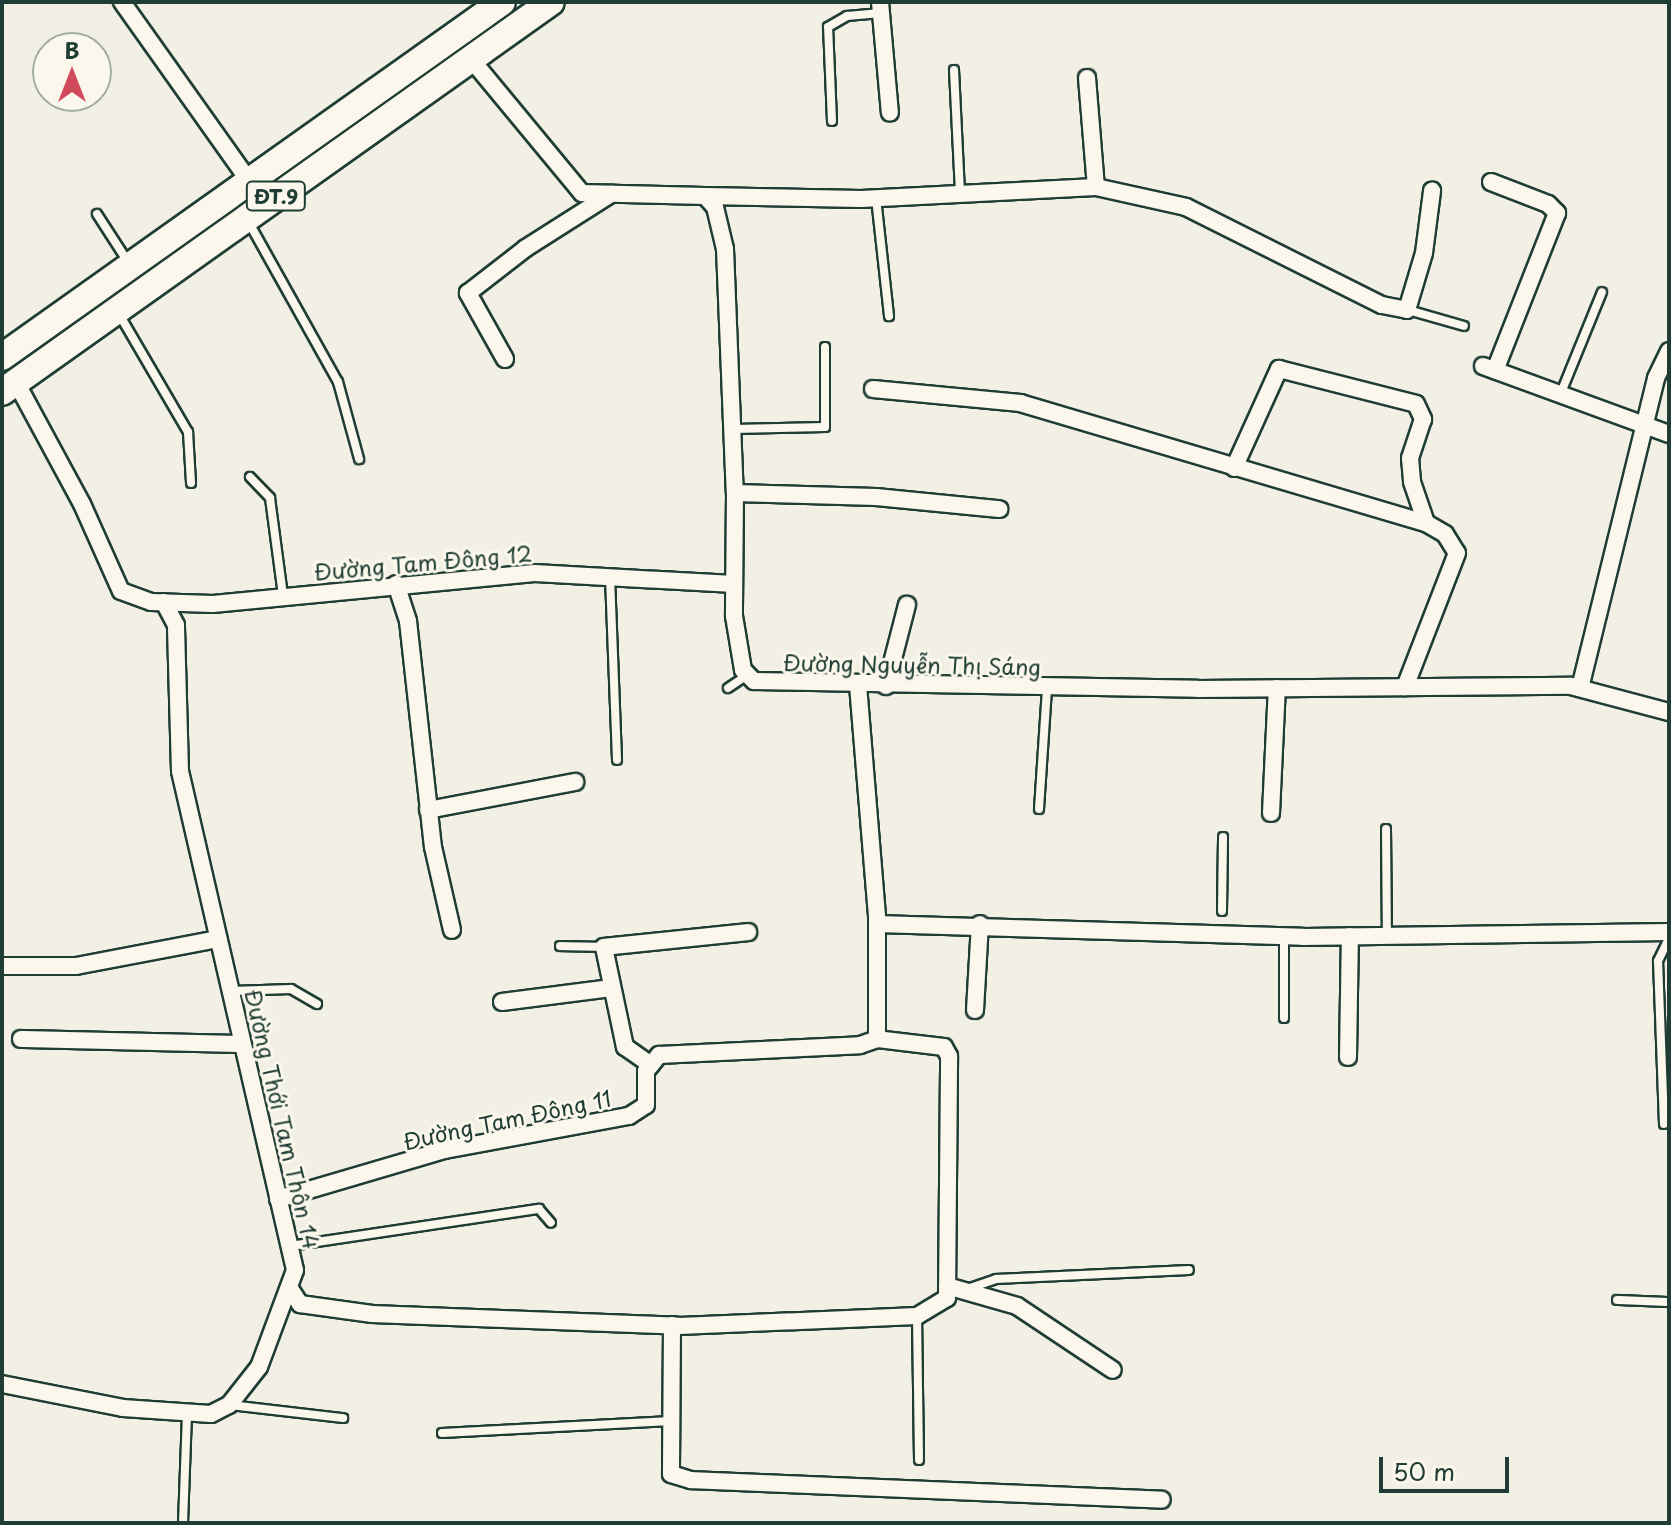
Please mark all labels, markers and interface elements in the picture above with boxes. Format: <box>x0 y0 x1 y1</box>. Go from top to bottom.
north arrow <box>32 32 112 112</box>
text: B <box>64 33 80 66</box>
road number: ĐT.9 <box>244 180 308 212</box>
street label: Đường Tam Đông 12 <box>313 539 533 585</box>
street label: Đường Nguyễn Thị Sáng <box>782 649 1042 679</box>
street label: Đường Thới Tam Thôn 14 <box>240 987 326 1251</box>
street label: Đường Tam Đông 11 <box>401 1084 613 1154</box>
scale bar <box>1383 1441 1513 1491</box>
text: 50 m <box>1393 1453 1455 1489</box>

